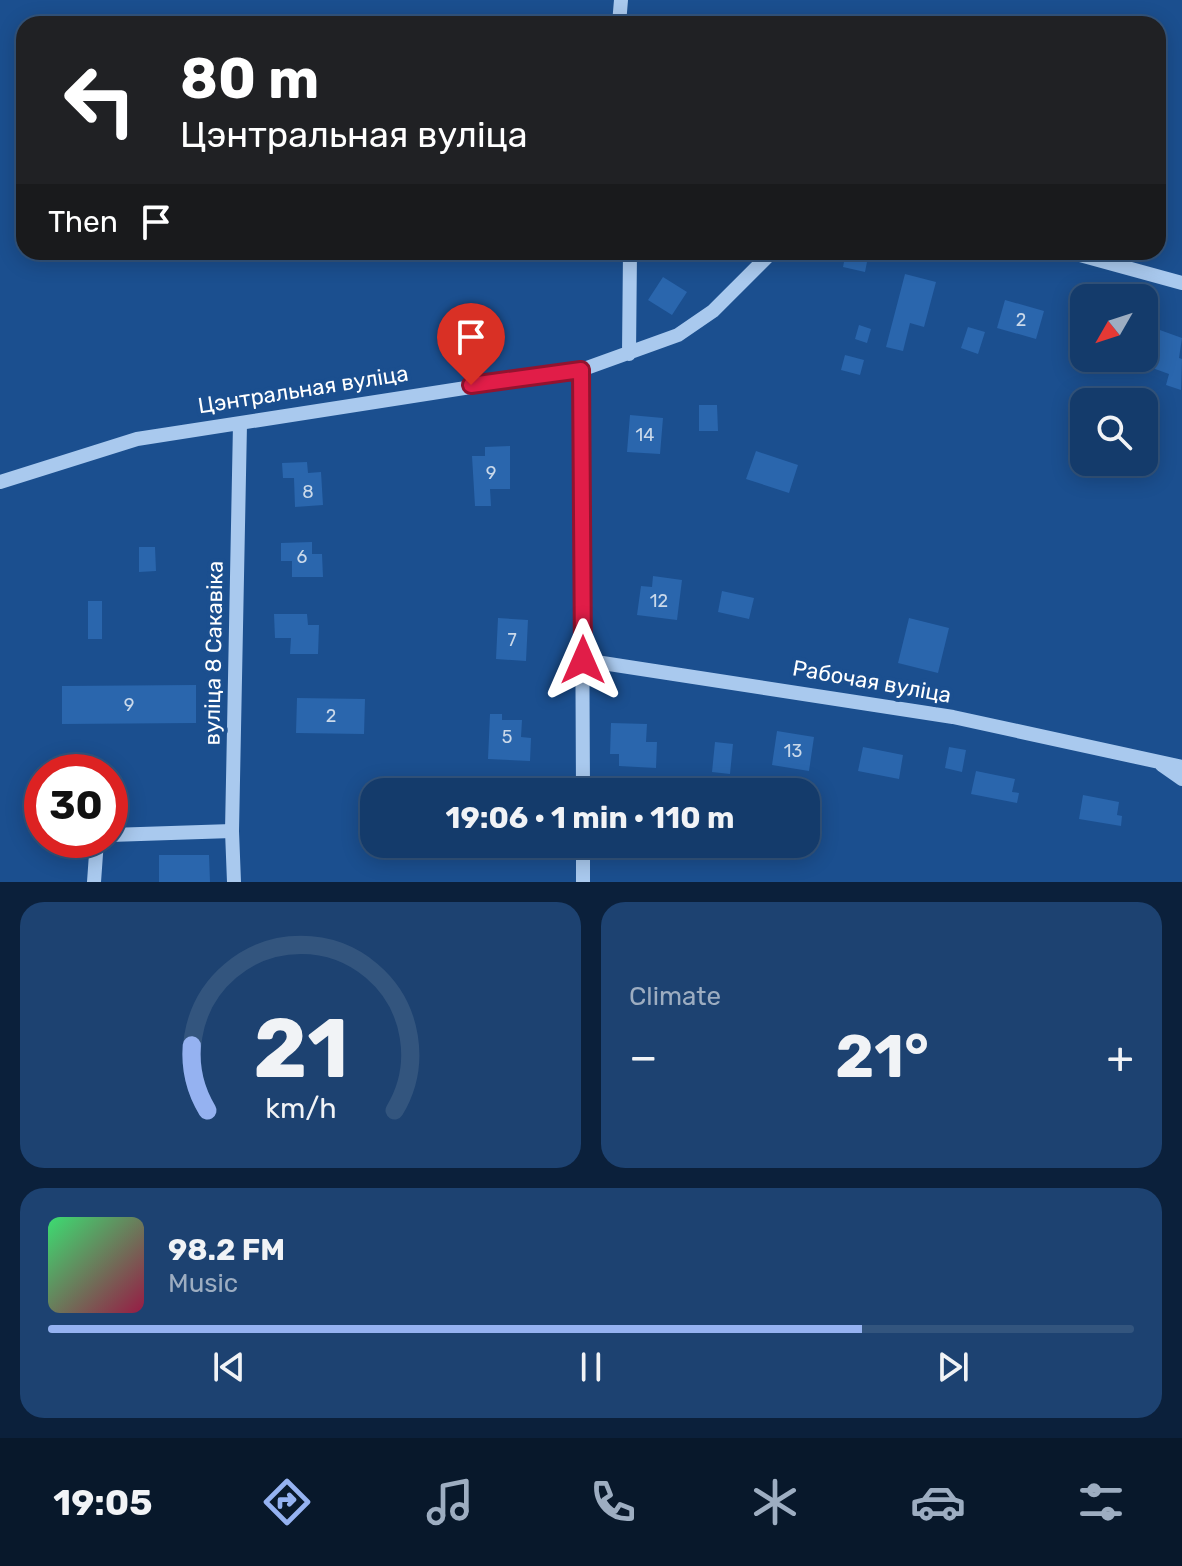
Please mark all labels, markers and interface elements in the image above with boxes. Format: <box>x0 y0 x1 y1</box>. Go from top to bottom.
text: 80 m <box>180 46 319 112</box>
icon: left <box>48 48 152 152</box>
text: Цэнтральная вуліца <box>180 113 528 156</box>
icon: arrive <box>134 200 178 244</box>
text: Then <box>48 204 118 240</box>
north arrow <box>1070 284 1158 372</box>
map controls <box>1070 284 1158 476</box>
pin <box>437 303 505 385</box>
house number: 2 <box>1016 309 1026 331</box>
icon: arrive <box>449 315 493 359</box>
street label: Цэнтральная вуліца <box>196 360 410 419</box>
button: search <box>1070 388 1158 476</box>
house number: 14 <box>636 424 654 446</box>
house number: 9 <box>486 462 496 484</box>
house number: 8 <box>302 481 314 503</box>
house number: 6 <box>297 546 308 568</box>
street label: вуліца 8 Сакавіка <box>198 560 229 746</box>
house number: 12 <box>650 590 668 612</box>
position arrow <box>541 618 625 702</box>
house number: 7 <box>507 629 517 651</box>
street label: Рабочая вуліца <box>790 654 953 709</box>
house number: 9 <box>124 694 134 716</box>
house number: 2 <box>326 705 336 727</box>
house number: 5 <box>502 726 512 748</box>
house number: 13 <box>784 740 802 762</box>
speed limit sign: 30 <box>24 754 128 858</box>
text: 19:06 · 1 min · 110 m <box>446 800 734 836</box>
text: Climate <box>629 981 721 1012</box>
text: 21 <box>253 999 348 1098</box>
text: 21° <box>835 1021 929 1092</box>
text: − <box>629 1031 658 1083</box>
text: + <box>1107 1031 1134 1083</box>
text: km/h <box>265 1091 336 1125</box>
text: 98.2 FM <box>168 1232 285 1268</box>
text: Music <box>168 1268 238 1299</box>
icon: previous <box>207 1345 251 1389</box>
icon: pause <box>569 1345 613 1389</box>
icon: next <box>931 1345 975 1389</box>
icon: directions <box>259 1474 315 1530</box>
icon: music <box>422 1474 478 1530</box>
icon: phone <box>585 1474 641 1530</box>
icon: climate <box>747 1474 803 1530</box>
icon: car <box>910 1474 966 1530</box>
icon: filters <box>1073 1474 1129 1530</box>
text: 19:05 <box>53 1481 153 1524</box>

